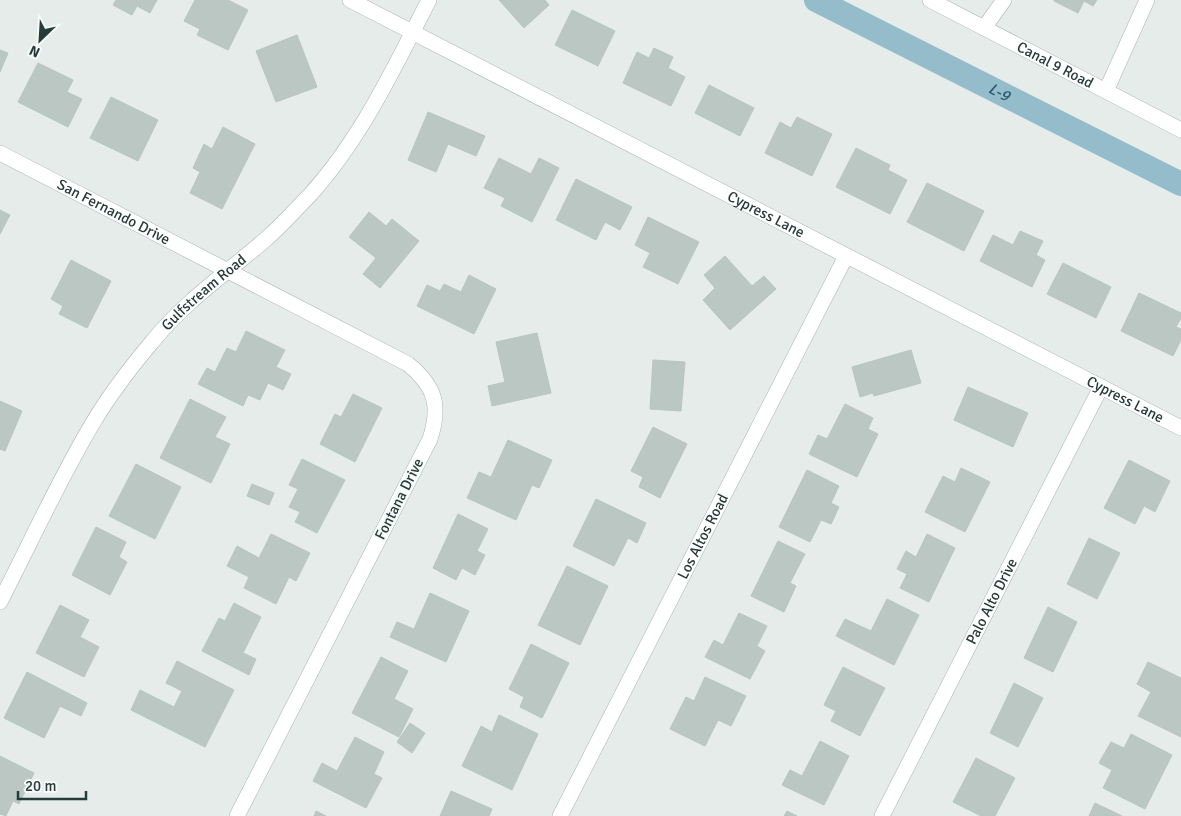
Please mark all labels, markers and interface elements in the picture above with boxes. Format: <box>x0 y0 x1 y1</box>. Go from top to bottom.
north arrow <box>15 15 65 65</box>
street label: Canal 9 Road <box>1014 38 1097 92</box>
text: N <box>27 42 43 61</box>
water label: L-9 <box>985 79 1014 107</box>
street label: San Fernando Drive <box>54 175 173 248</box>
street label: Cypress Lane <box>724 187 808 242</box>
street label: Gulfstream Road <box>157 250 250 334</box>
street label: Cypress Lane <box>1084 372 1167 427</box>
street label: Fontana Drive <box>371 455 427 543</box>
street label: Los Altos Road <box>674 491 732 582</box>
street label: Palo Alto Drive <box>962 555 1021 647</box>
scale bar <box>18 768 85 800</box>
text: 20 m <box>25 777 56 795</box>

